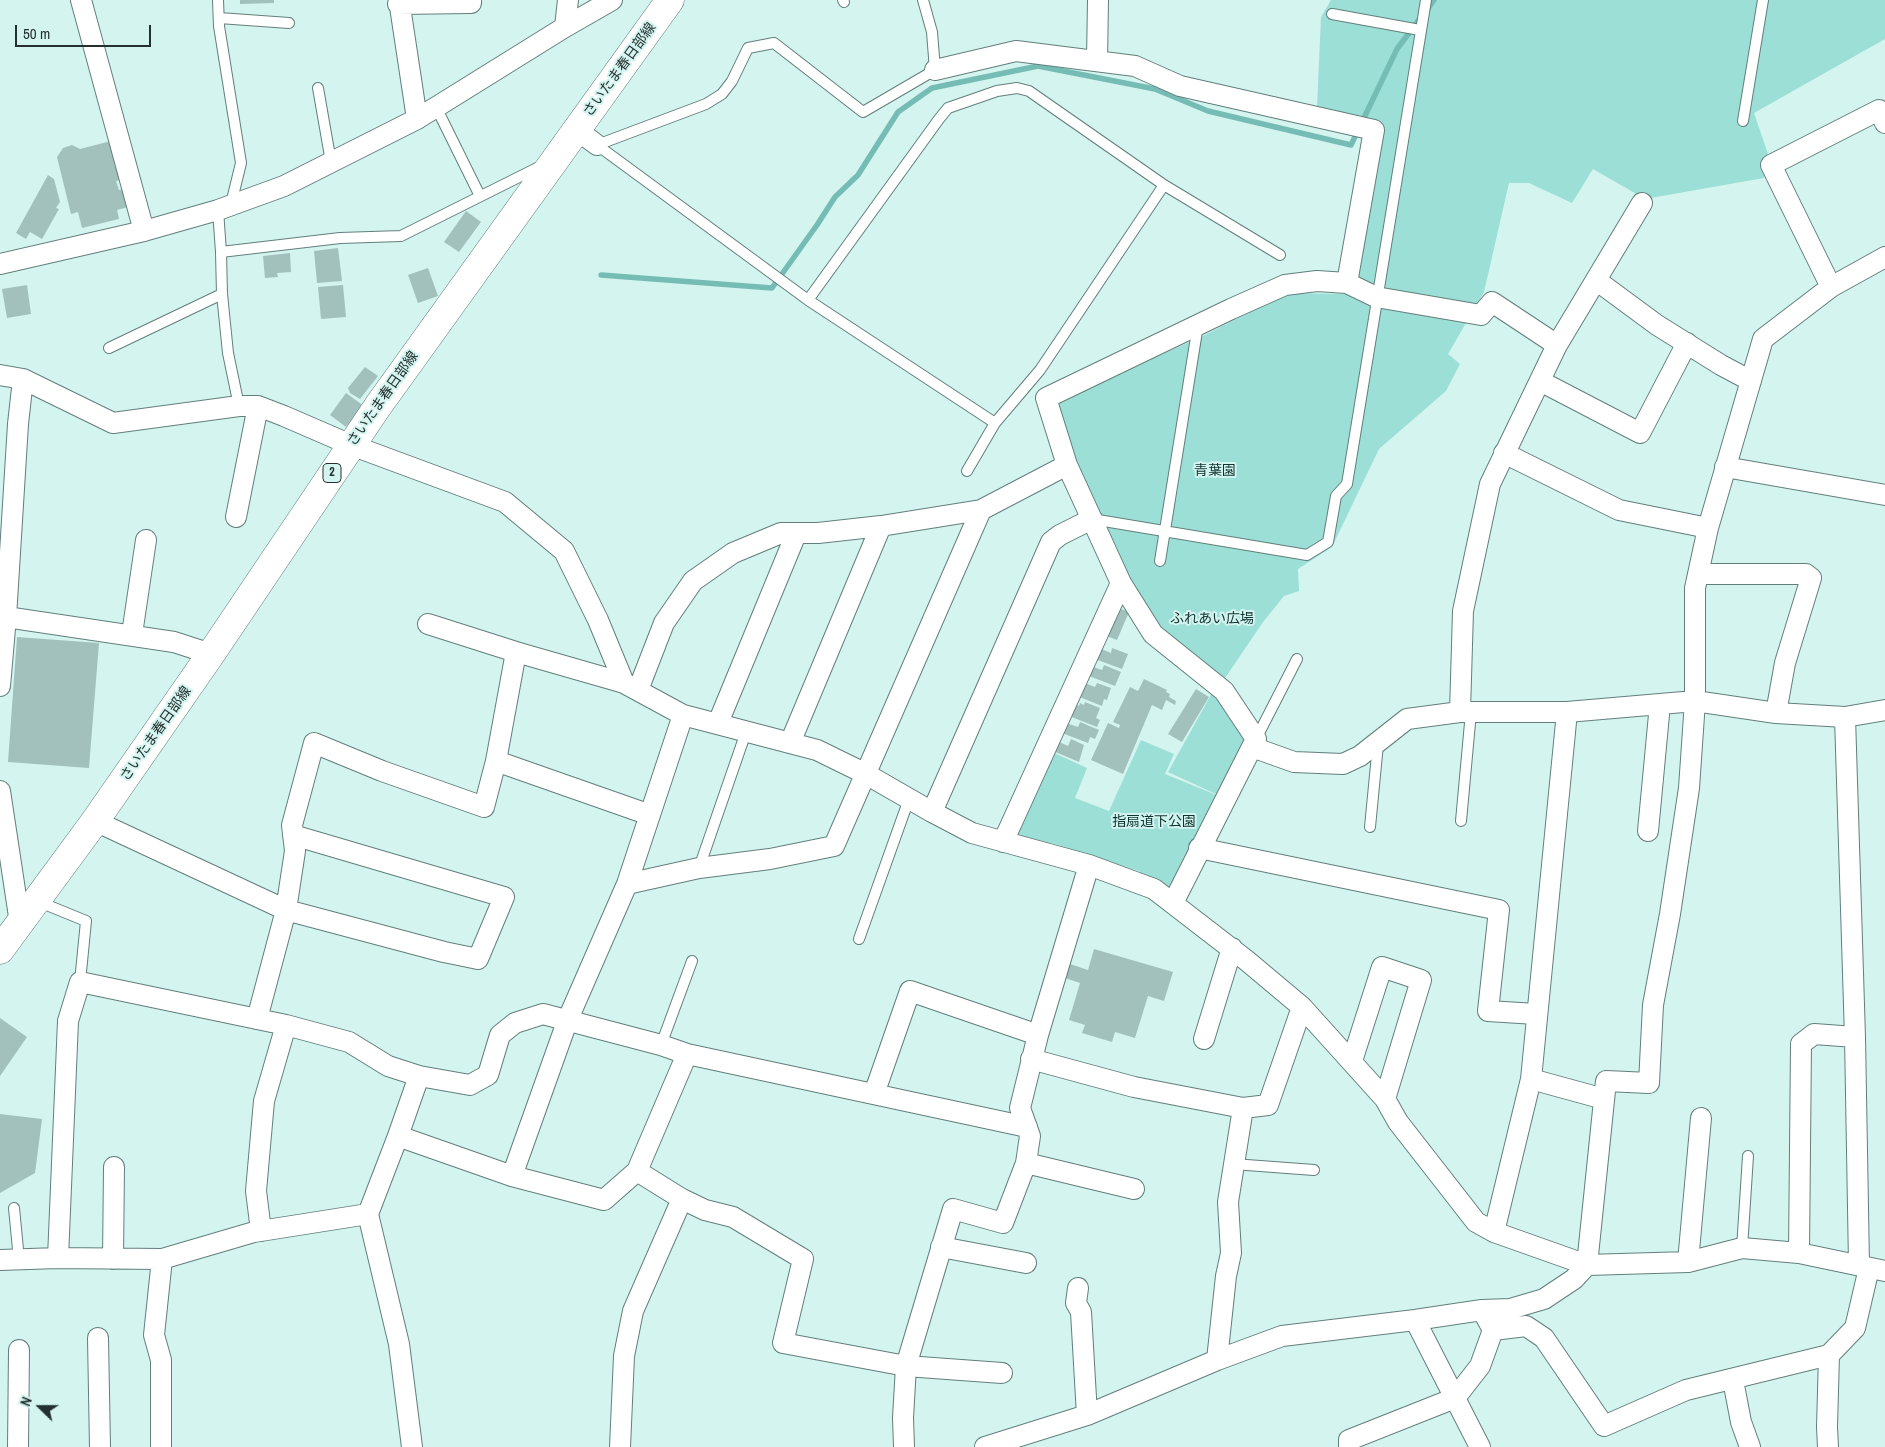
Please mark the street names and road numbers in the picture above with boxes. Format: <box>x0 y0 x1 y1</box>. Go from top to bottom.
street label: さいたま春日部線 <box>580 20 660 120</box>
street label: さいたま春日部線 <box>344 348 422 450</box>
road number: 2 <box>323 463 341 482</box>
street label: さいたま春日部線 <box>117 683 195 785</box>

